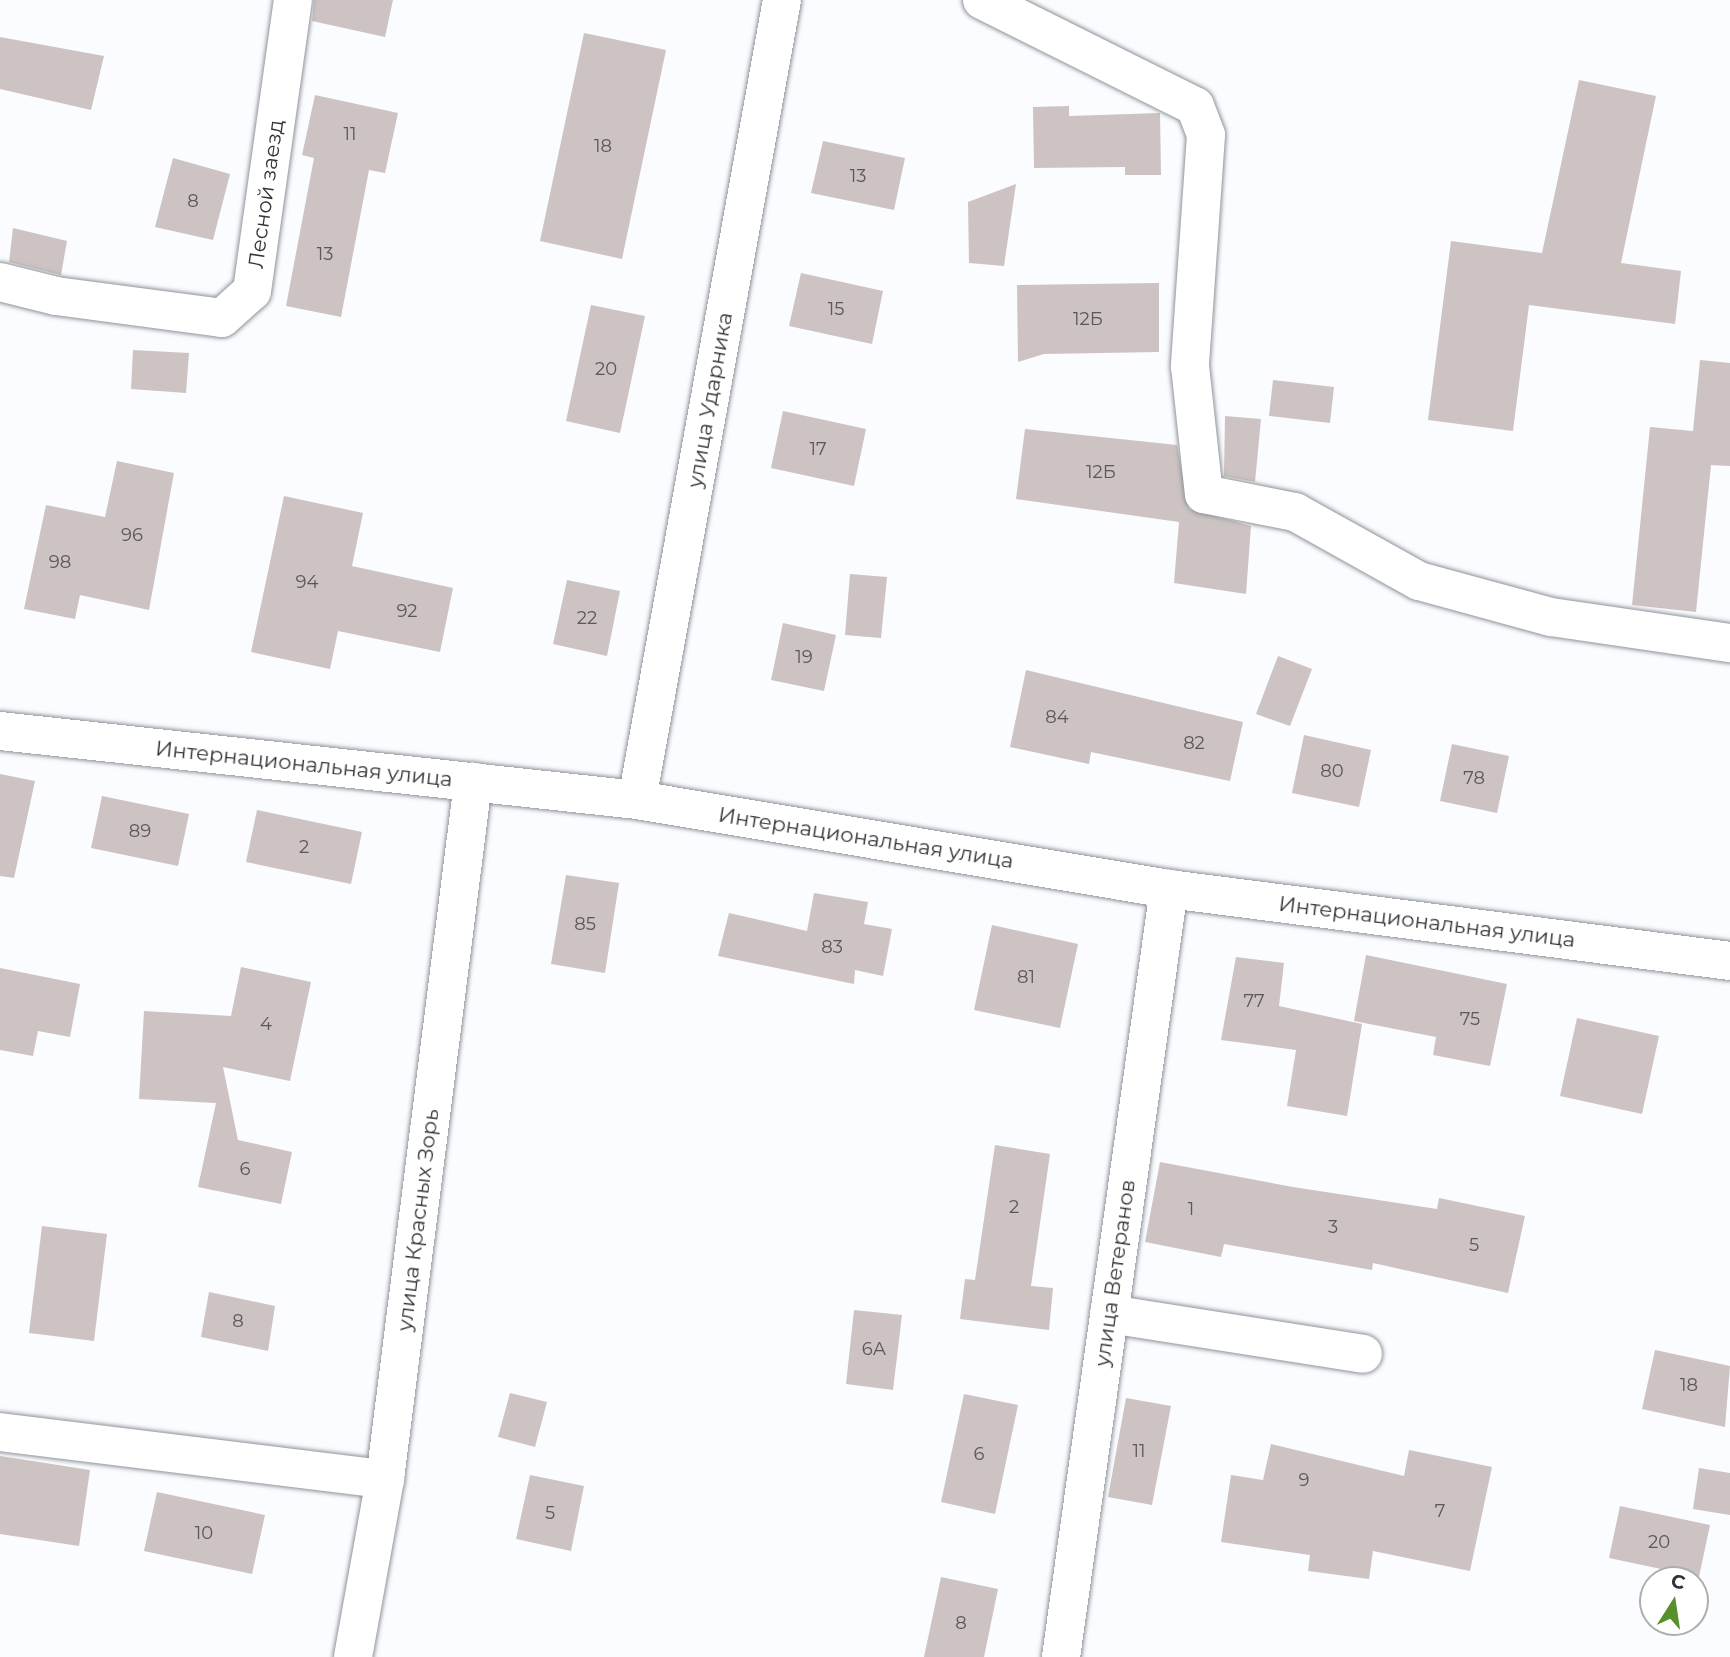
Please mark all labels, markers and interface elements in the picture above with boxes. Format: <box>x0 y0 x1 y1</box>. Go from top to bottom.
street label: Лесной заезд <box>243 118 289 270</box>
house number: 11 <box>344 123 356 145</box>
house number: 18 <box>594 135 612 157</box>
house number: 13 <box>850 165 866 187</box>
house number: 8 <box>187 190 199 212</box>
house number: 13 <box>317 243 333 265</box>
house number: 15 <box>828 298 844 320</box>
house number: 12Б <box>1073 308 1103 330</box>
street label: улица Ударника <box>682 310 738 490</box>
house number: 20 <box>595 358 617 380</box>
house number: 17 <box>809 438 827 460</box>
house number: 12Б <box>1086 461 1116 483</box>
house number: 96 <box>121 524 143 546</box>
house number: 98 <box>49 551 71 573</box>
house number: 94 <box>296 571 318 593</box>
house number: 92 <box>396 600 418 622</box>
house number: 22 <box>577 607 597 629</box>
house number: 19 <box>795 646 813 668</box>
house number: 84 <box>1045 706 1069 728</box>
house number: 82 <box>1183 732 1205 754</box>
street label: Интернациональная улица <box>154 736 454 792</box>
house number: 80 <box>1320 760 1344 782</box>
house number: 78 <box>1463 767 1485 789</box>
street label: Интернациональная улица <box>717 802 1015 874</box>
house number: 89 <box>129 820 151 842</box>
house number: 2 <box>299 836 309 858</box>
street label: Интернациональная улица <box>1277 891 1577 953</box>
house number: 85 <box>574 913 596 935</box>
house number: 83 <box>821 936 843 958</box>
house number: 81 <box>1017 966 1035 988</box>
house number: 77 <box>1243 990 1265 1012</box>
house number: 75 <box>1460 1008 1480 1030</box>
house number: 4 <box>260 1013 272 1035</box>
street label: улица Красных Зорь <box>392 1107 444 1333</box>
house number: 6 <box>240 1158 250 1180</box>
street label: улица Ветеранов <box>1089 1178 1141 1368</box>
house number: 2 <box>1009 1196 1019 1218</box>
house number: 1 <box>1188 1198 1194 1220</box>
house number: 3 <box>1328 1216 1338 1238</box>
house number: 5 <box>1469 1234 1479 1256</box>
house number: 8 <box>232 1310 244 1332</box>
house number: 6А <box>862 1338 886 1360</box>
house number: 18 <box>1680 1374 1698 1396</box>
house number: 11 <box>1133 1440 1145 1462</box>
house number: 6 <box>974 1443 984 1465</box>
house number: 9 <box>1299 1469 1309 1491</box>
house number: 7 <box>1435 1500 1445 1522</box>
house number: 5 <box>545 1502 555 1524</box>
house number: 10 <box>195 1522 213 1544</box>
house number: 20 <box>1648 1531 1670 1553</box>
north arrow <box>1639 1566 1709 1636</box>
text: С <box>1669 1569 1687 1595</box>
house number: 8 <box>955 1612 967 1634</box>

